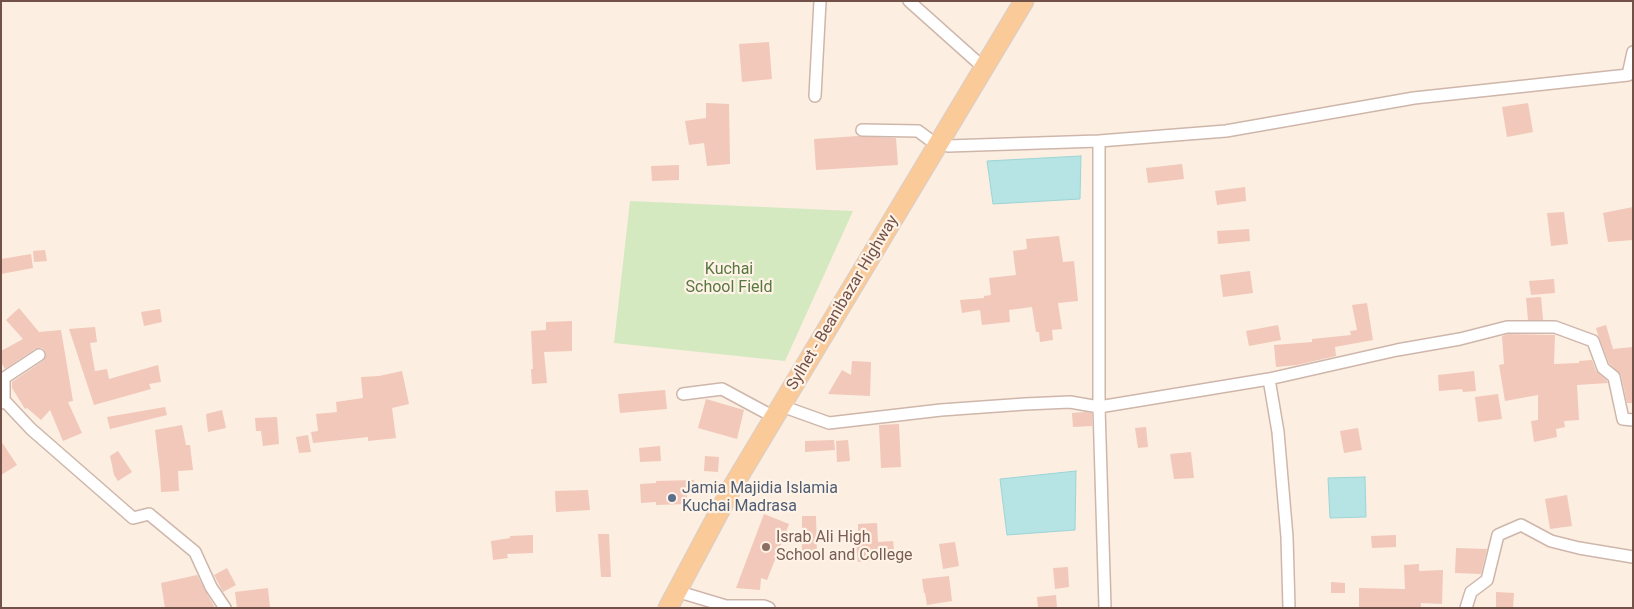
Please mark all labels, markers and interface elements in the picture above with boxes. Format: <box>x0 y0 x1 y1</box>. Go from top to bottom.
street label: Sylhet - Beanibazar Highway <box>783 212 903 394</box>
park label: Kuchai School Field <box>686 260 772 298</box>
place label: Jamia Majidia Islamia Kuchai Madrasa <box>682 479 838 517</box>
marker: Jamia Majidia Islamia Kuchai Madrasa <box>666 492 678 504</box>
place label: Israb Ali High School and College <box>776 528 913 566</box>
marker: Israb Ali High School and College <box>760 541 772 553</box>

